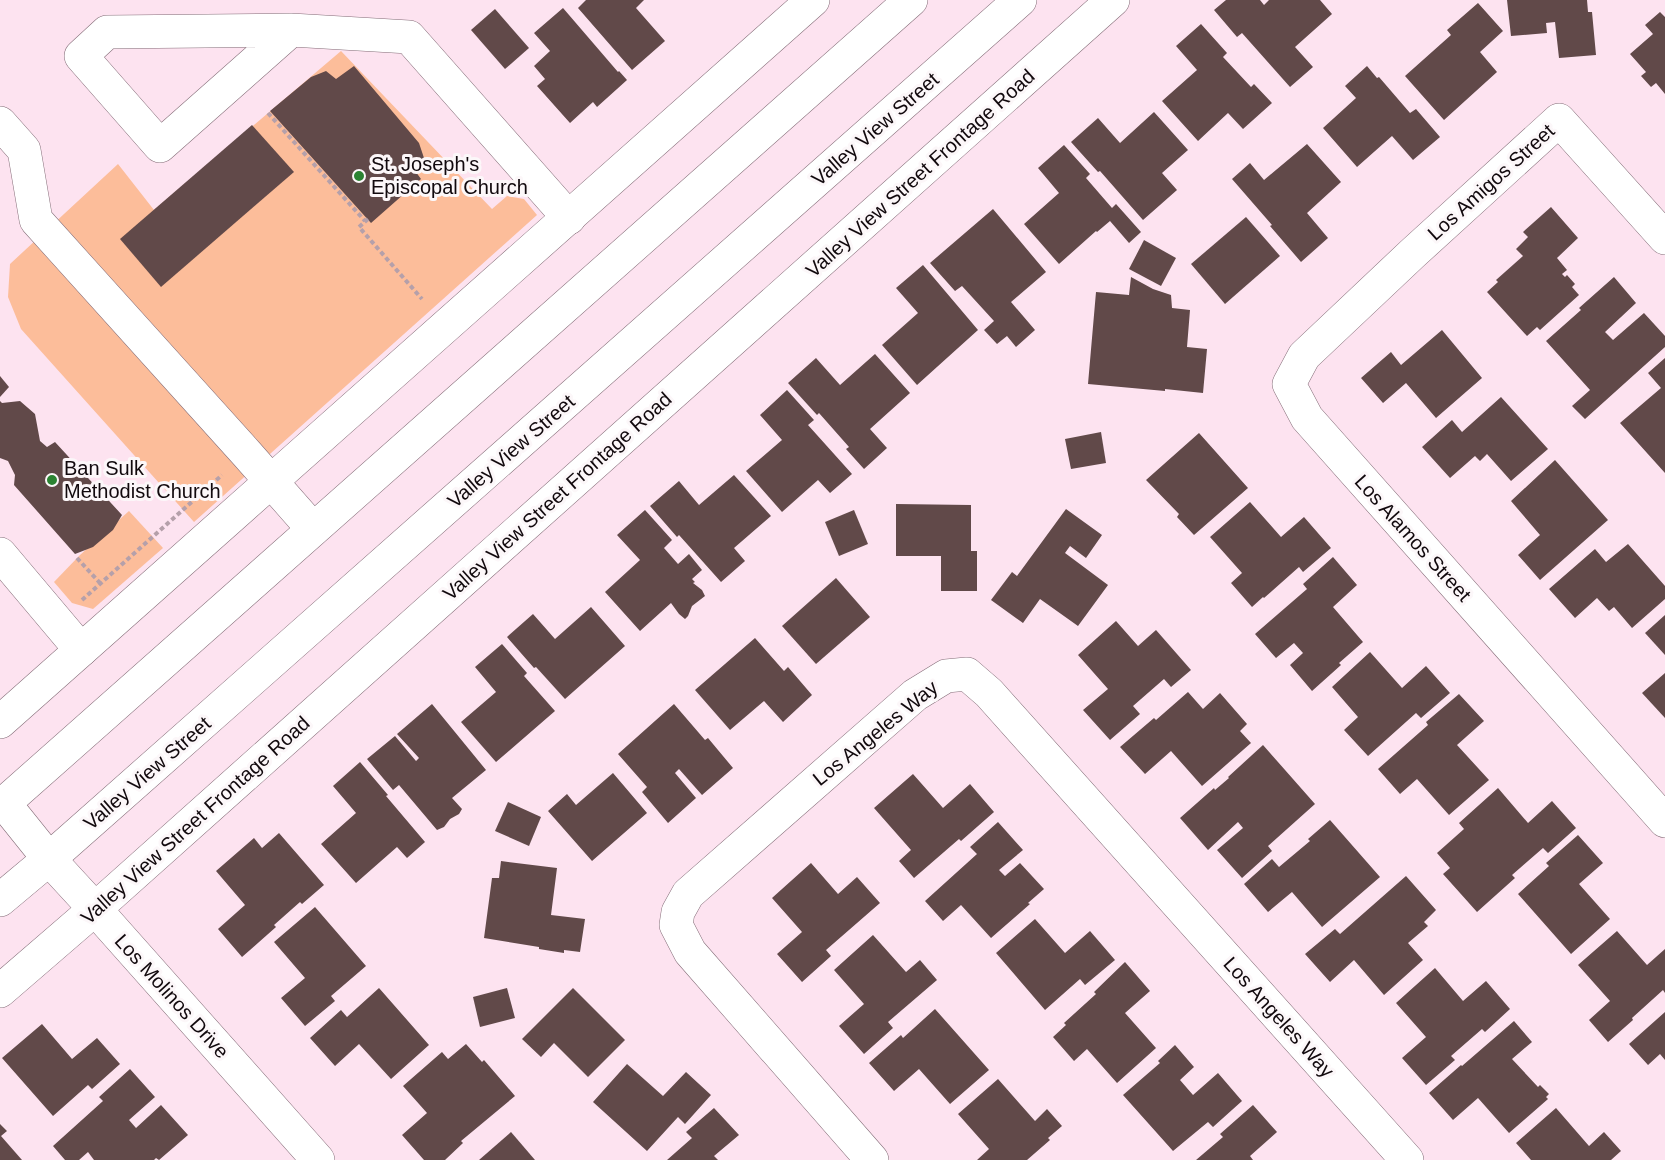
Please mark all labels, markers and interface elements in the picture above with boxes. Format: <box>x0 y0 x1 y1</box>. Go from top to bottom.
street label: Valley View Street Frontage Road <box>801 65 1039 281</box>
street label: Valley View Street <box>807 68 943 190</box>
street label: Los Amigos Street <box>1423 119 1559 244</box>
place label: St. Joseph's Episcopal Church <box>371 153 528 198</box>
marker: St. Joseph's Episcopal Church <box>352 169 366 183</box>
street label: Valley View Street Frontage Road <box>438 388 676 604</box>
street label: Valley View Street <box>443 390 579 512</box>
place label: Ban Sulk Methodist Church <box>64 457 221 502</box>
street label: Los Alamos Street <box>1351 470 1476 606</box>
marker: Ban Sulk Methodist Church <box>45 473 59 487</box>
street label: Los Angeles Way <box>808 676 942 790</box>
street label: Valley View Street Frontage Road <box>76 712 314 928</box>
street label: Valley View Street <box>79 712 215 834</box>
street label: Los Molinos Drive <box>111 930 233 1062</box>
street label: Los Angeles Way <box>1219 952 1339 1082</box>

